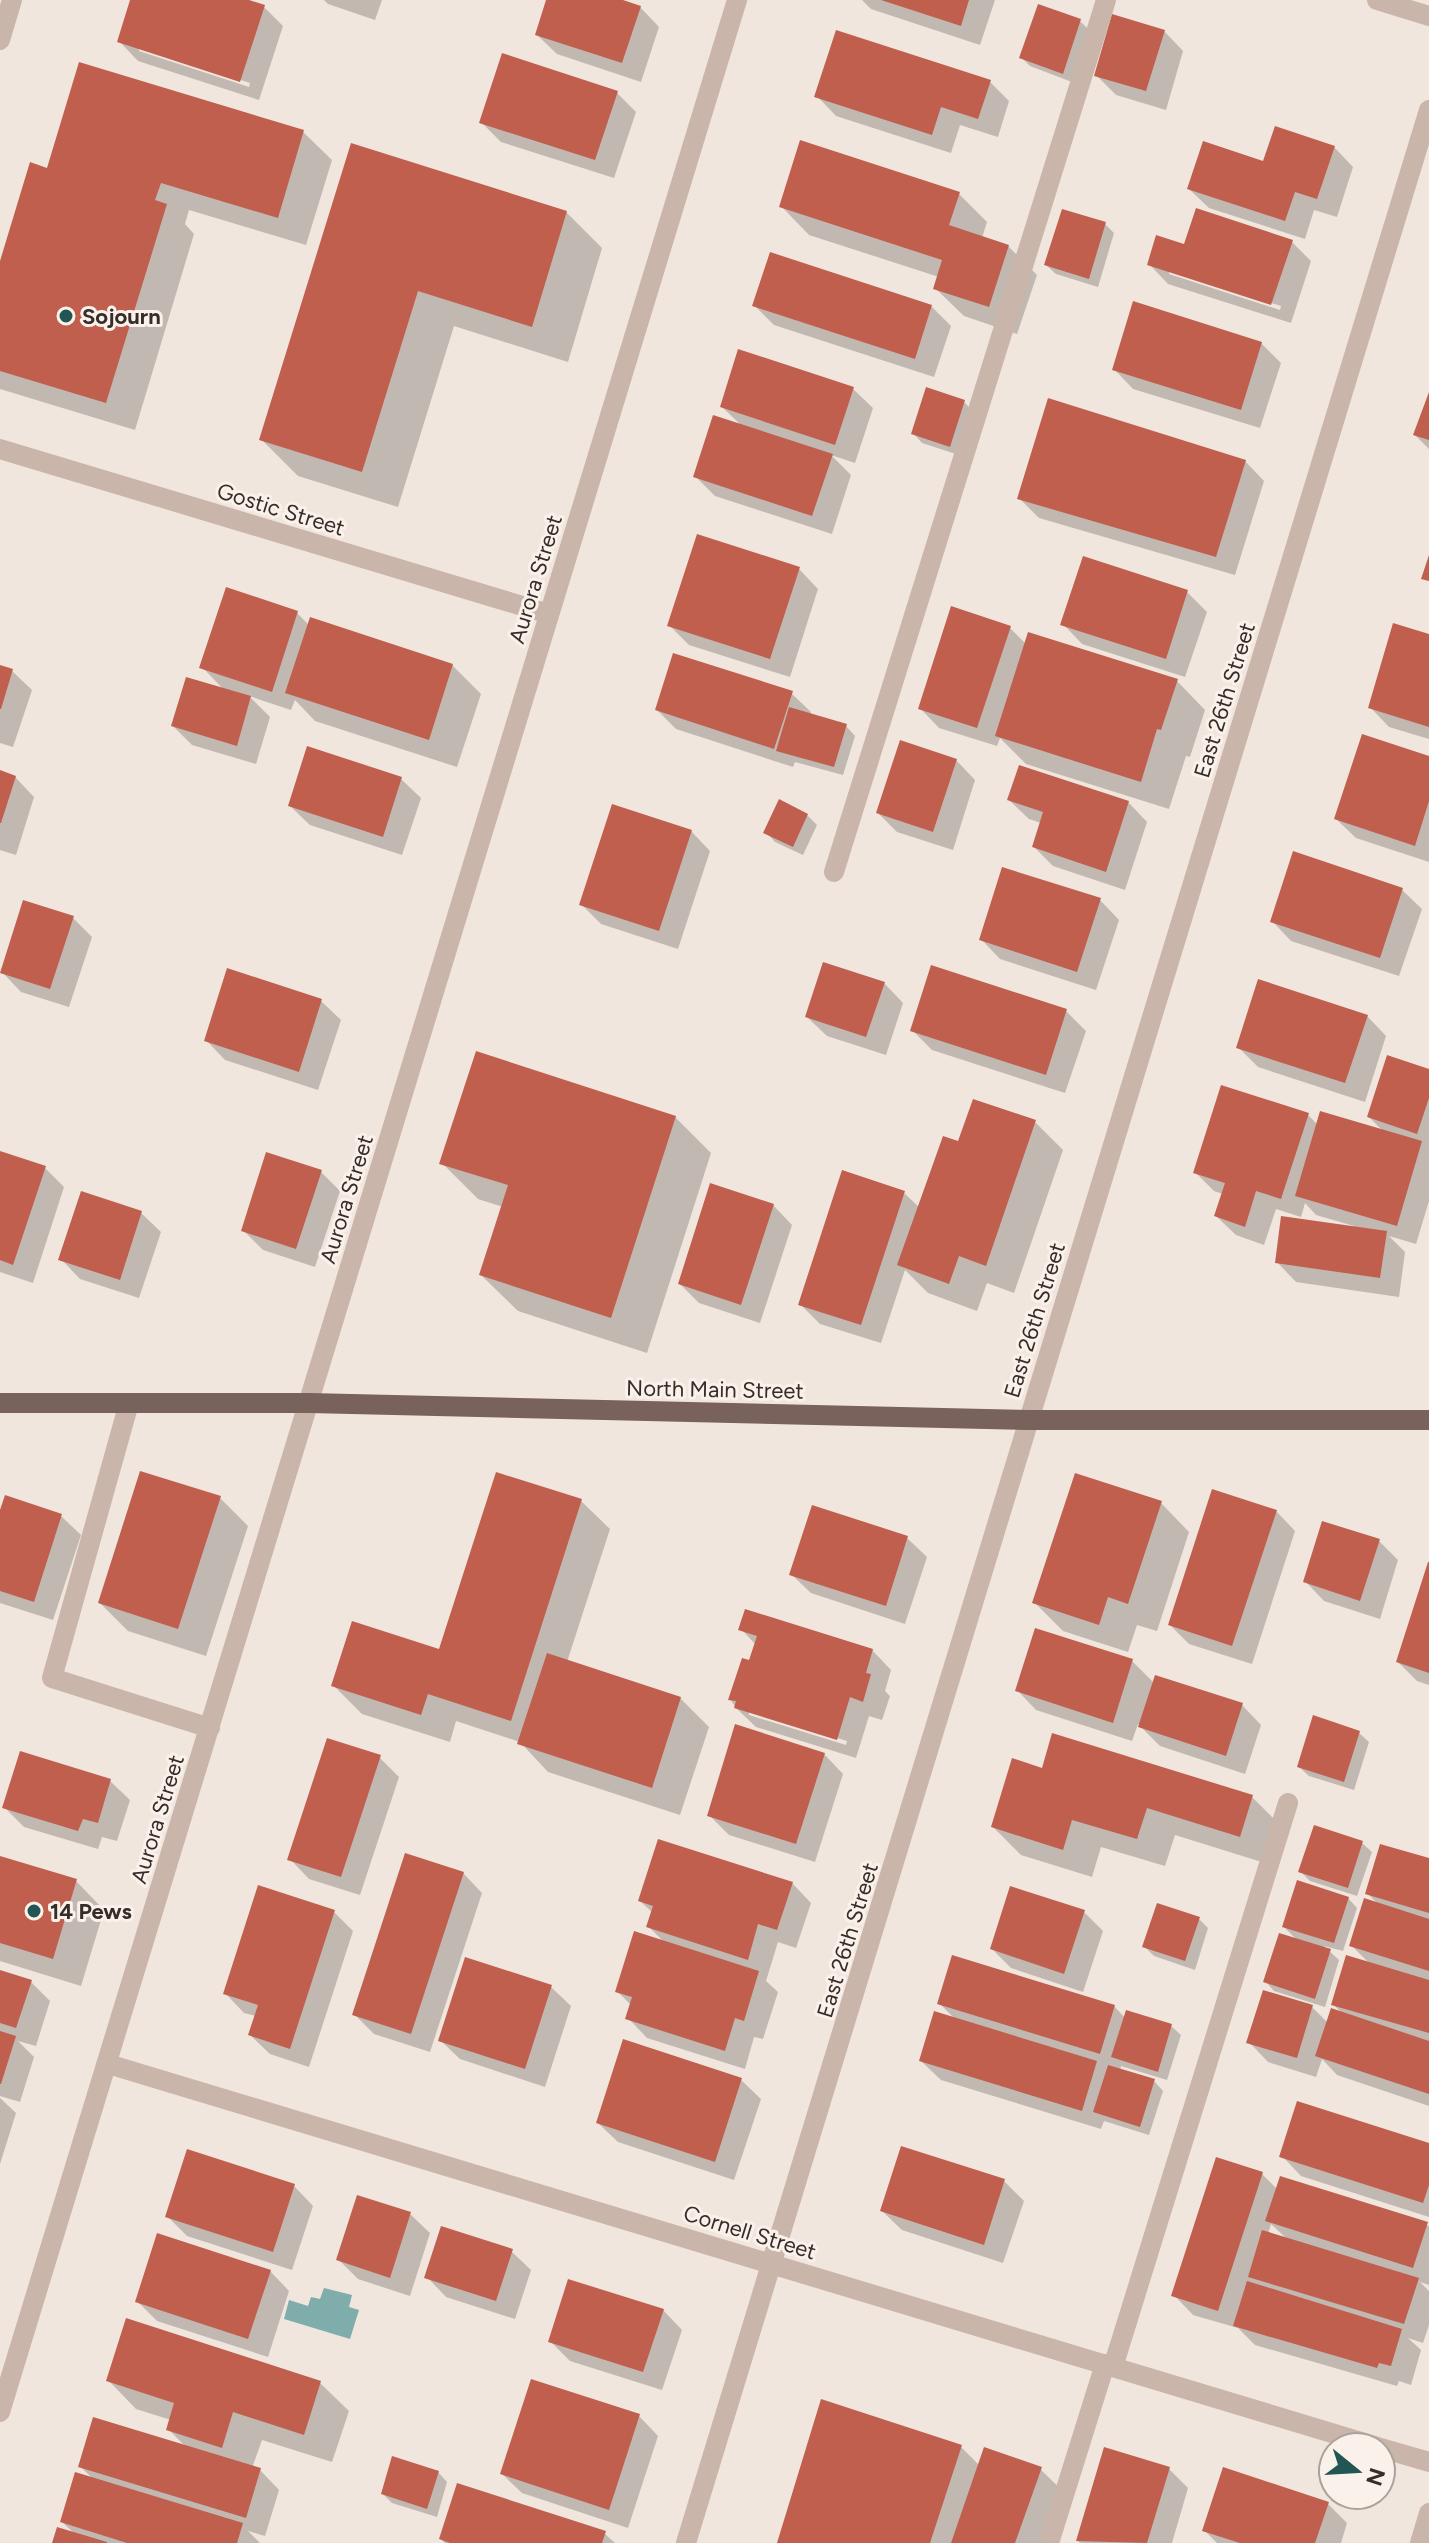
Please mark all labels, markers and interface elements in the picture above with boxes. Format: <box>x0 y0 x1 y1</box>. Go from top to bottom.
place label: Sojourn <box>82 303 161 330</box>
marker: Sojourn <box>57 307 75 325</box>
street label: Gostic Street <box>214 477 348 542</box>
street label: Aurora Street <box>503 512 568 647</box>
street label: East 26th Street <box>1188 619 1261 781</box>
street label: Aurora Street <box>314 1132 379 1267</box>
street label: East 26th Street <box>998 1239 1071 1401</box>
street label: North Main Street <box>626 1374 804 1405</box>
street label: Aurora Street <box>125 1752 190 1887</box>
street label: East 26th Street <box>811 1859 884 2021</box>
place label: 14 Pews <box>50 1898 132 1925</box>
marker: 14 Pews <box>25 1902 43 1920</box>
street label: Cornell Street <box>680 2200 819 2265</box>
north arrow <box>1317 2431 1397 2511</box>
text: N <box>1360 2465 1391 2489</box>

